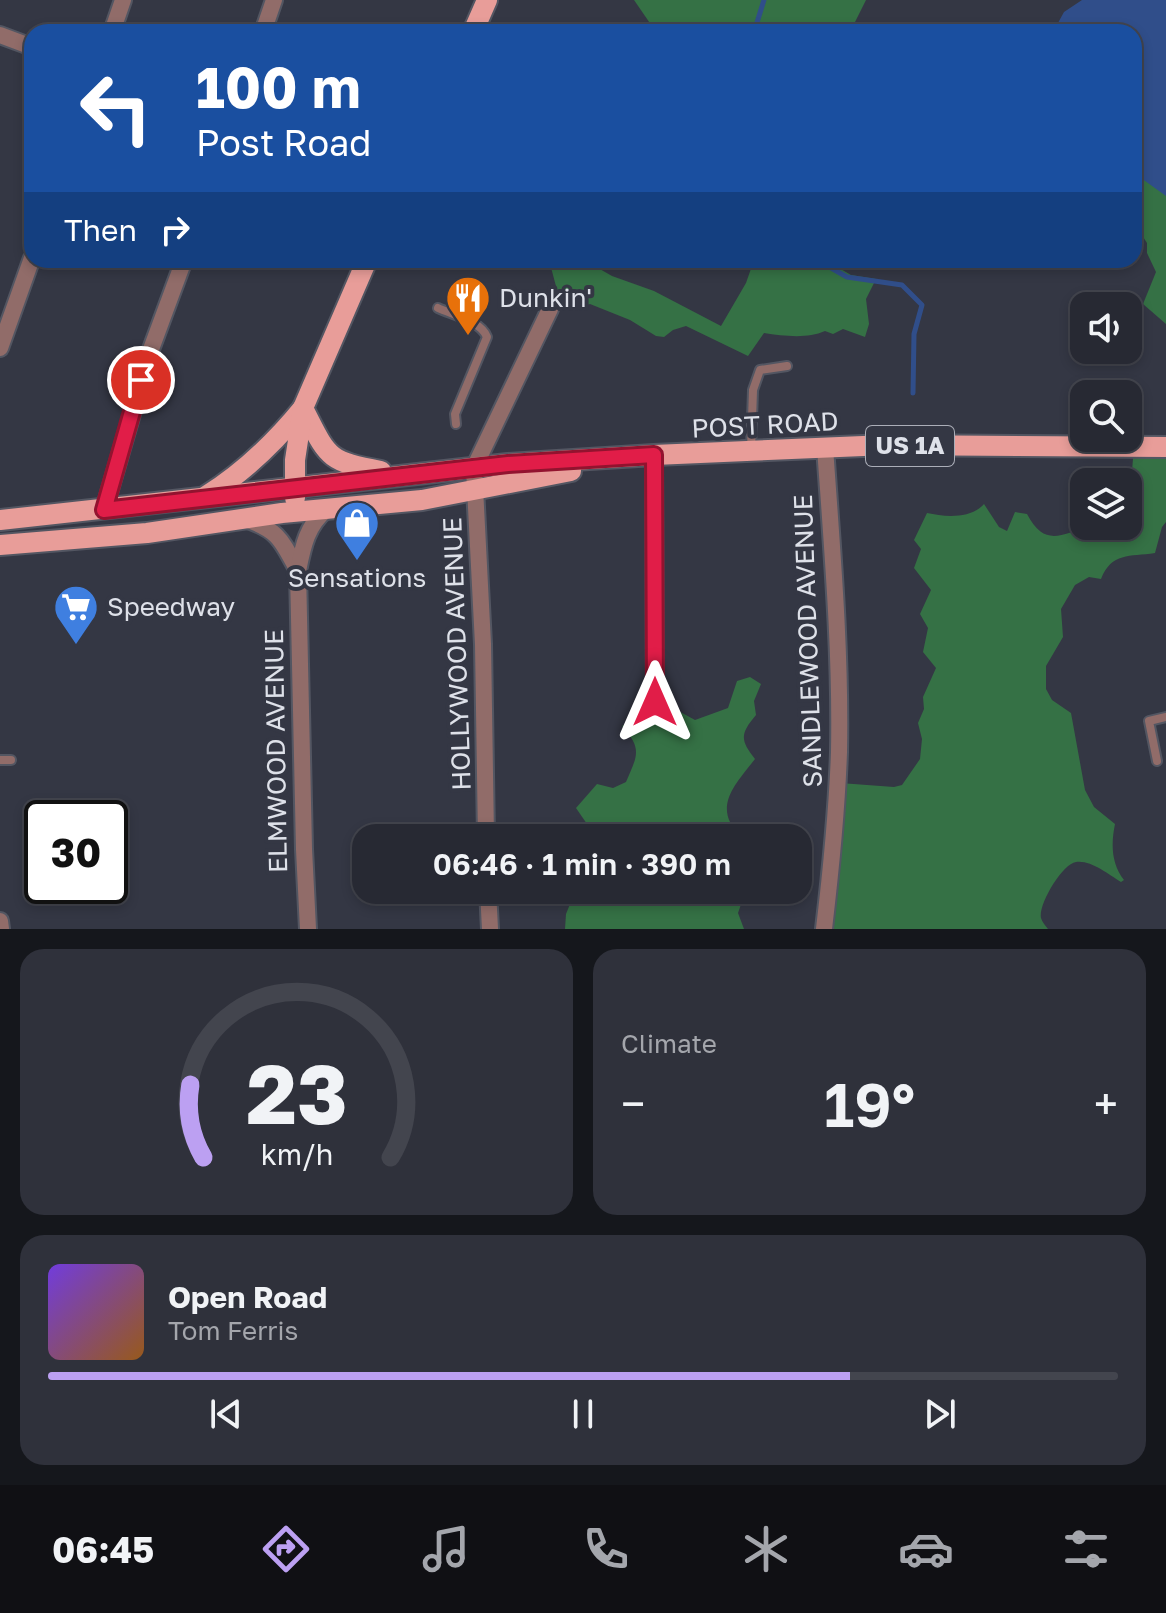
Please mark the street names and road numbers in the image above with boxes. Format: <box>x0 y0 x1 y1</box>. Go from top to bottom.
street label: POST ROAD <box>691 405 839 444</box>
road number: US 1A <box>866 426 954 466</box>
street label: SANDLEWOOD AVENUE <box>787 494 828 788</box>
street label: HOLLYWOOD AVENUE <box>436 517 477 791</box>
street label: ELMWOOD AVENUE <box>258 629 293 873</box>

